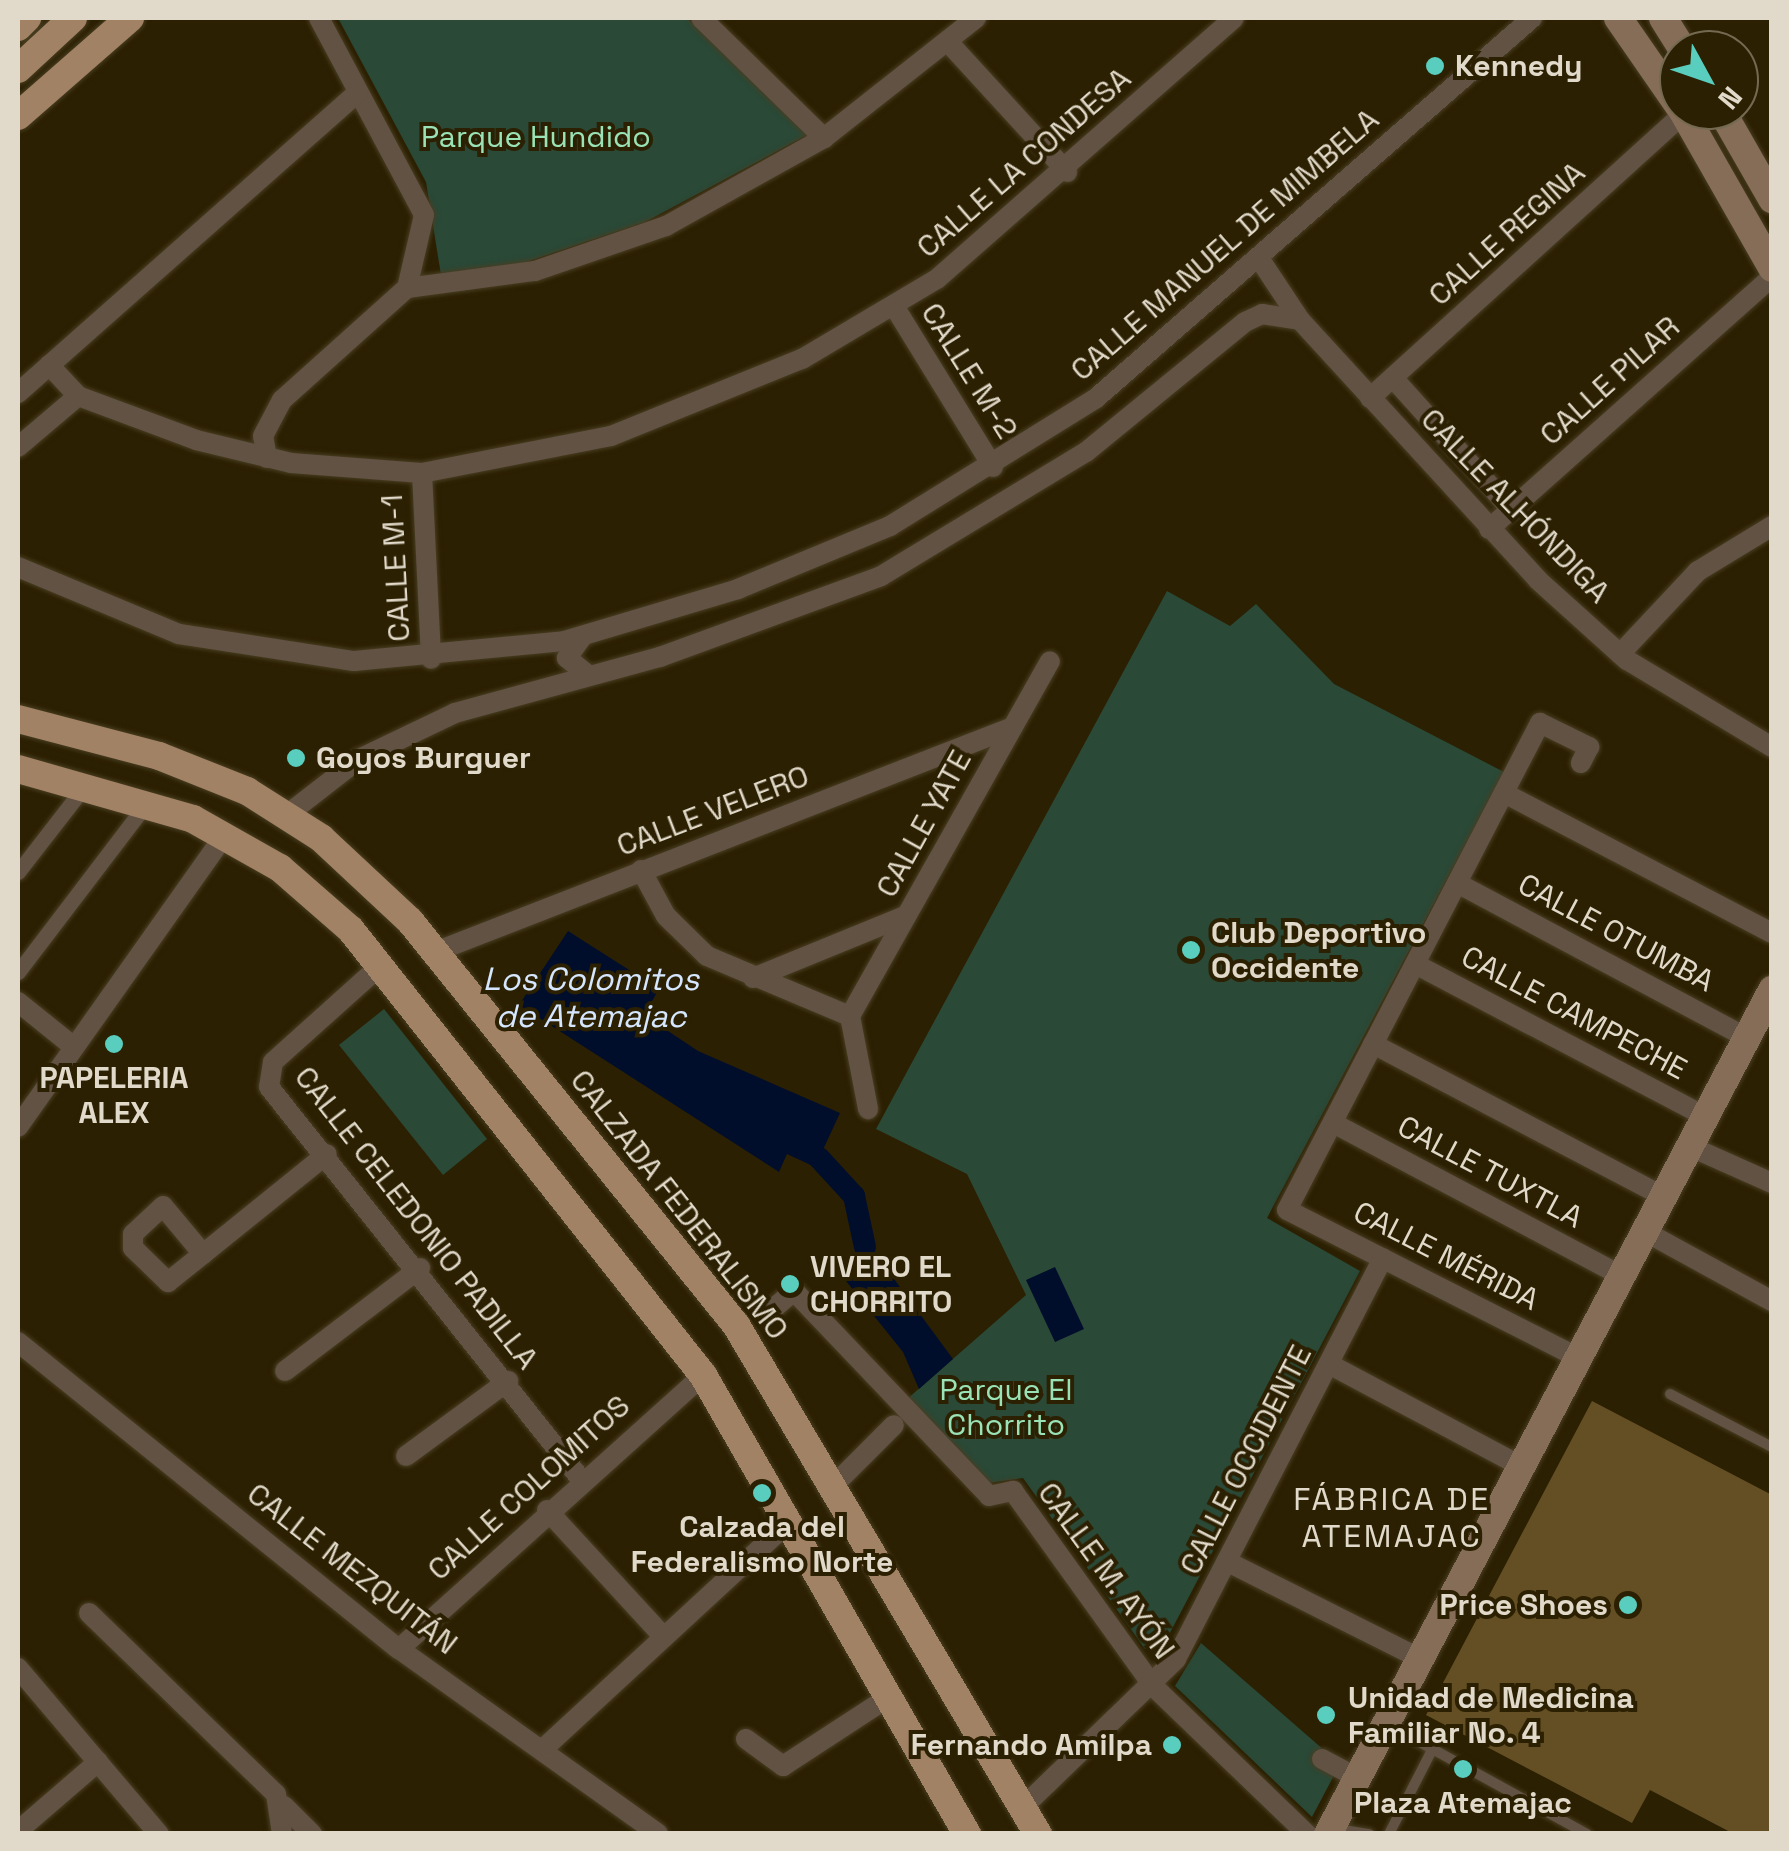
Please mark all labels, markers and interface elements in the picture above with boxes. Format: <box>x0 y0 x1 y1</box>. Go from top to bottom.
north arrow <box>1659 30 1759 130</box>
place label: Kennedy <box>1455 48 1583 84</box>
marker: Kennedy <box>1424 55 1446 77</box>
street label: CALLE LA CONDESA <box>910 60 1138 266</box>
text: N <box>1711 79 1750 117</box>
street label: CALLE MANUEL DE MIMBELA <box>1063 101 1387 389</box>
park label: Parque Hundido <box>421 119 651 155</box>
street label: CALLE REGINA <box>1422 155 1592 313</box>
street label: CALLE M-2 <box>913 297 1025 445</box>
street label: CALLE PILAR <box>1533 309 1687 453</box>
street label: CALLE ALHÓNDIGA <box>1413 401 1617 611</box>
street label: CALLE M-1 <box>374 493 418 643</box>
place label: Goyos Burguer <box>316 740 531 776</box>
street label: CALLE YATE <box>869 744 979 904</box>
marker: Goyos Burguer <box>285 747 307 769</box>
street label: CALLE VELERO <box>612 758 814 864</box>
street label: CALLE OTUMBA <box>1512 866 1720 1000</box>
place label: Club Deportivo Occidente <box>1211 915 1426 986</box>
street label: CALLE CAMPECHE <box>1455 938 1693 1088</box>
marker: Club Deportivo Occidente <box>1180 939 1202 961</box>
water label: Los Colomitos de Atemajac <box>483 961 699 1036</box>
marker: PAPELERIA ALEX <box>103 1033 125 1055</box>
place label: PAPELERIA ALEX <box>39 1060 189 1130</box>
street label: CALLE CELEDONIO PADILLA <box>287 1060 545 1376</box>
street label: CALZADA FEDERALISMO <box>562 1063 796 1347</box>
street label: CALLE TUXTLA <box>1391 1108 1589 1236</box>
street label: CALLE MÉRIDA <box>1347 1194 1545 1318</box>
place label: VIVERO EL CHORRITO <box>810 1249 952 1320</box>
marker: VIVERO EL CHORRITO <box>779 1273 801 1295</box>
street label: CALLE OCCIDENTE <box>1173 1339 1319 1581</box>
park label: Parque El Chorrito <box>939 1372 1073 1442</box>
street label: CALLE COLOMITOS <box>421 1388 637 1588</box>
street label: CALLE M. AYÓN <box>1030 1475 1182 1667</box>
street label: CALLE MEZQUITÁN <box>240 1476 464 1662</box>
district label: FÁBRICA DE ATEMAJAC <box>1293 1481 1491 1556</box>
marker: Calzada del Federalismo Norte <box>751 1482 773 1504</box>
place label: Calzada del Federalismo Norte <box>631 1509 893 1580</box>
place label: Price Shoes <box>1439 1587 1608 1623</box>
marker: Price Shoes <box>1617 1594 1639 1616</box>
place label: Unidad de Medicina Familiar No. 4 <box>1348 1680 1634 1750</box>
marker: Unidad de Medicina Familiar No. 4 <box>1313 1702 1339 1728</box>
place label: Fernando Amilpa <box>910 1727 1152 1763</box>
marker: Fernando Amilpa <box>1161 1734 1183 1756</box>
marker: Plaza Atemajac <box>1452 1758 1474 1780</box>
place label: Plaza Atemajac <box>1354 1785 1572 1821</box>

